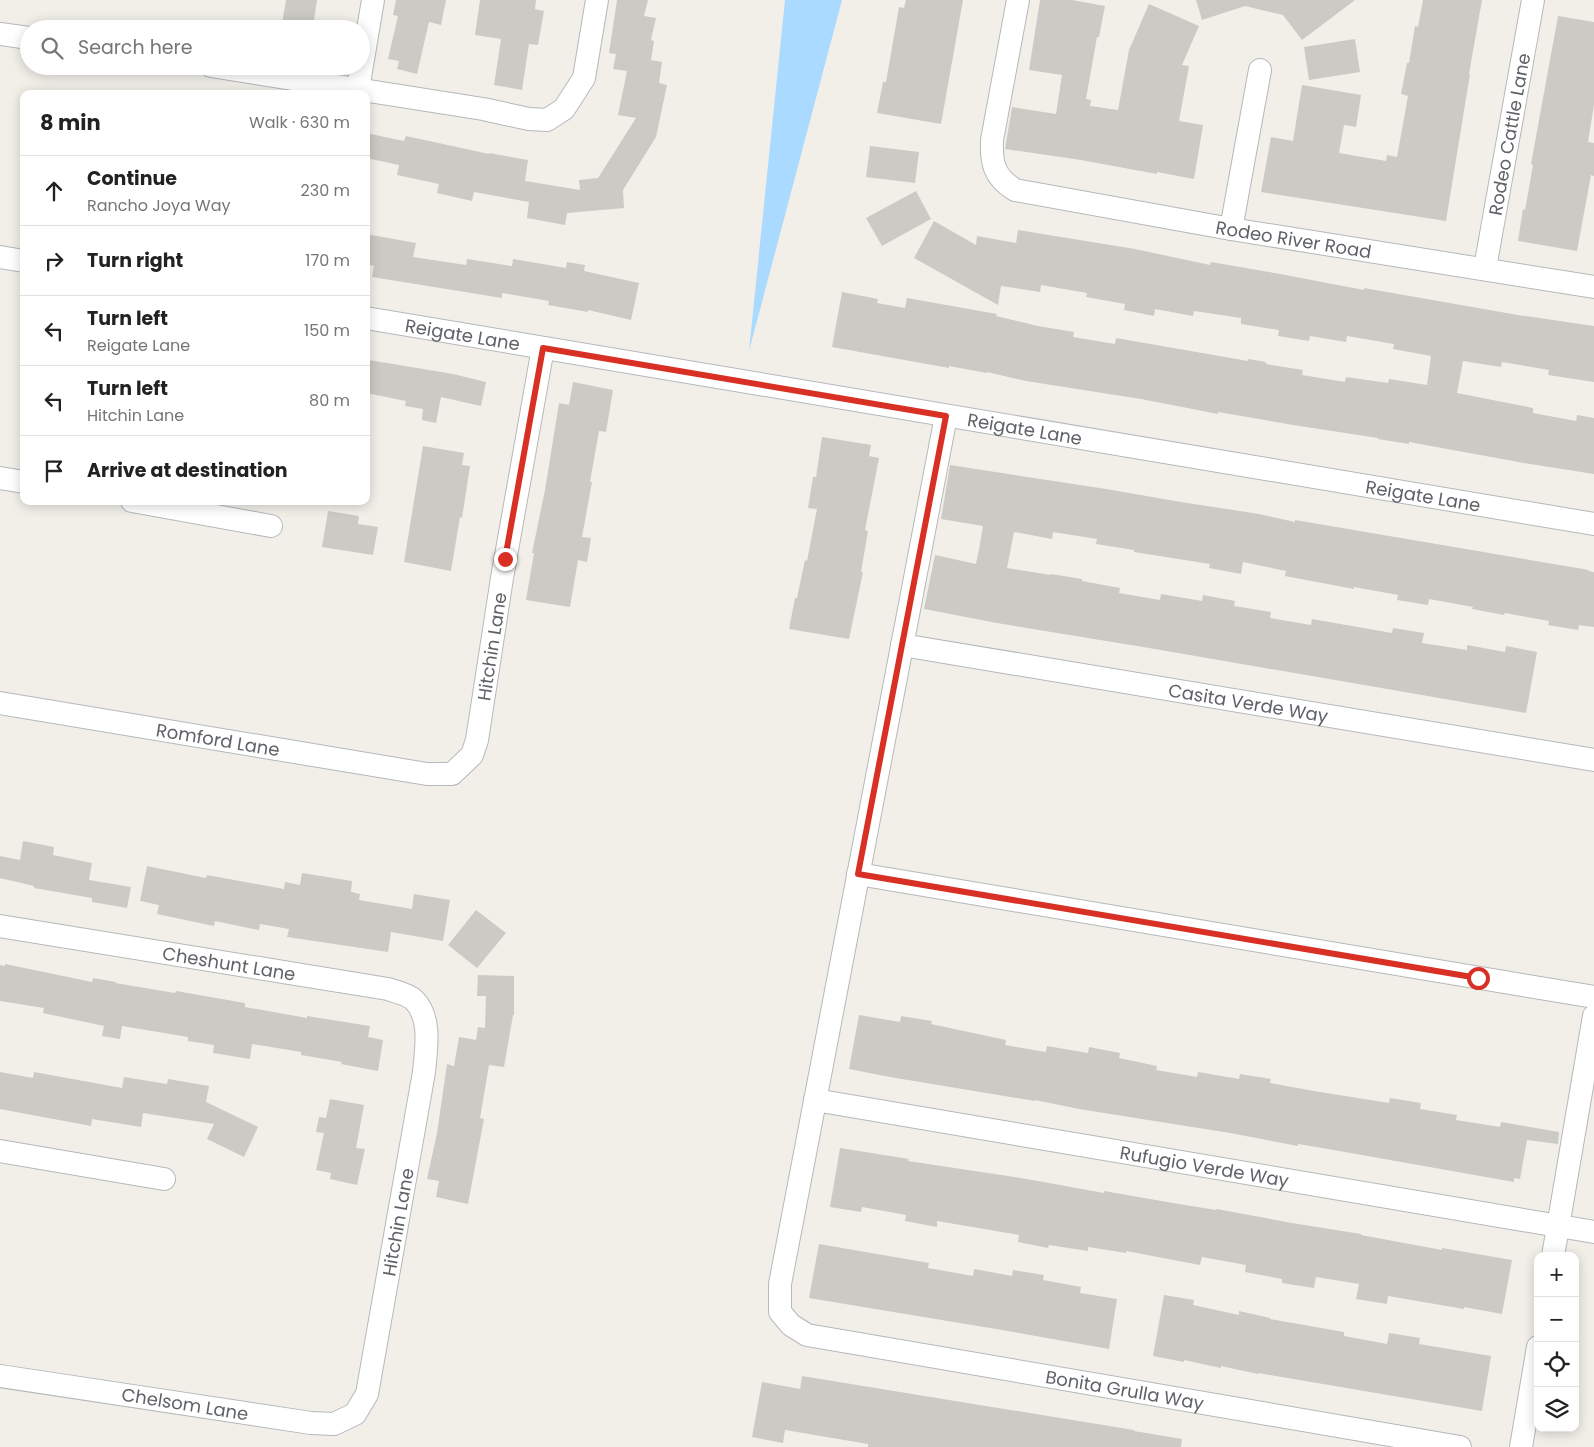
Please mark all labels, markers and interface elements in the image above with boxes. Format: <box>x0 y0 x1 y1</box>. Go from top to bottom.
search box <box>20 20 370 75</box>
icon: search <box>38 34 66 62</box>
text: Search here <box>78 34 192 61</box>
street label: Rodeo Cattle Lane <box>1482 51 1536 217</box>
text: 8 min <box>40 108 101 137</box>
text: Walk · 630 m <box>249 111 350 134</box>
text: Continue <box>87 165 177 192</box>
icon: ahead <box>40 177 68 205</box>
text: 230 m <box>301 179 350 202</box>
text: Rancho Joya Way <box>87 194 231 217</box>
street label: Rodeo River Road <box>1214 214 1373 264</box>
icon: right <box>40 247 68 275</box>
text: Turn right <box>87 247 183 274</box>
text: 170 m <box>305 249 350 272</box>
text: Turn left <box>87 305 168 332</box>
street label: Reigate Lane <box>403 312 522 356</box>
icon: left <box>40 317 68 345</box>
text: 150 m <box>304 319 350 342</box>
text: Reigate Lane <box>87 334 190 357</box>
text: Turn left <box>87 375 168 402</box>
icon: left <box>40 387 68 415</box>
text: 80 m <box>309 389 350 412</box>
text: Hitchin Lane <box>87 404 184 427</box>
street label: Reigate Lane <box>965 407 1084 450</box>
icon: arrive <box>40 457 68 485</box>
text: Arrive at destination <box>87 457 288 484</box>
street label: Reigate Lane <box>1364 473 1483 517</box>
route end <box>494 548 517 571</box>
street label: Hitchin Lane <box>471 590 512 702</box>
street label: Casita Verde Way <box>1167 677 1330 728</box>
street label: Romford Lane <box>154 717 282 762</box>
street label: Cheshunt Lane <box>161 940 297 986</box>
route start <box>1467 967 1490 990</box>
street label: Rufugio Verde Way <box>1118 1139 1291 1193</box>
street label: Hitchin Lane <box>376 1166 420 1278</box>
map controls <box>1534 1252 1579 1432</box>
button: + <box>1534 1252 1579 1297</box>
button: − <box>1534 1297 1579 1342</box>
button: locate <box>1534 1342 1579 1387</box>
street label: Bonita Grulla Way <box>1044 1364 1206 1415</box>
street label: Chelsom Lane <box>120 1382 250 1426</box>
button: layers <box>1534 1387 1579 1432</box>

